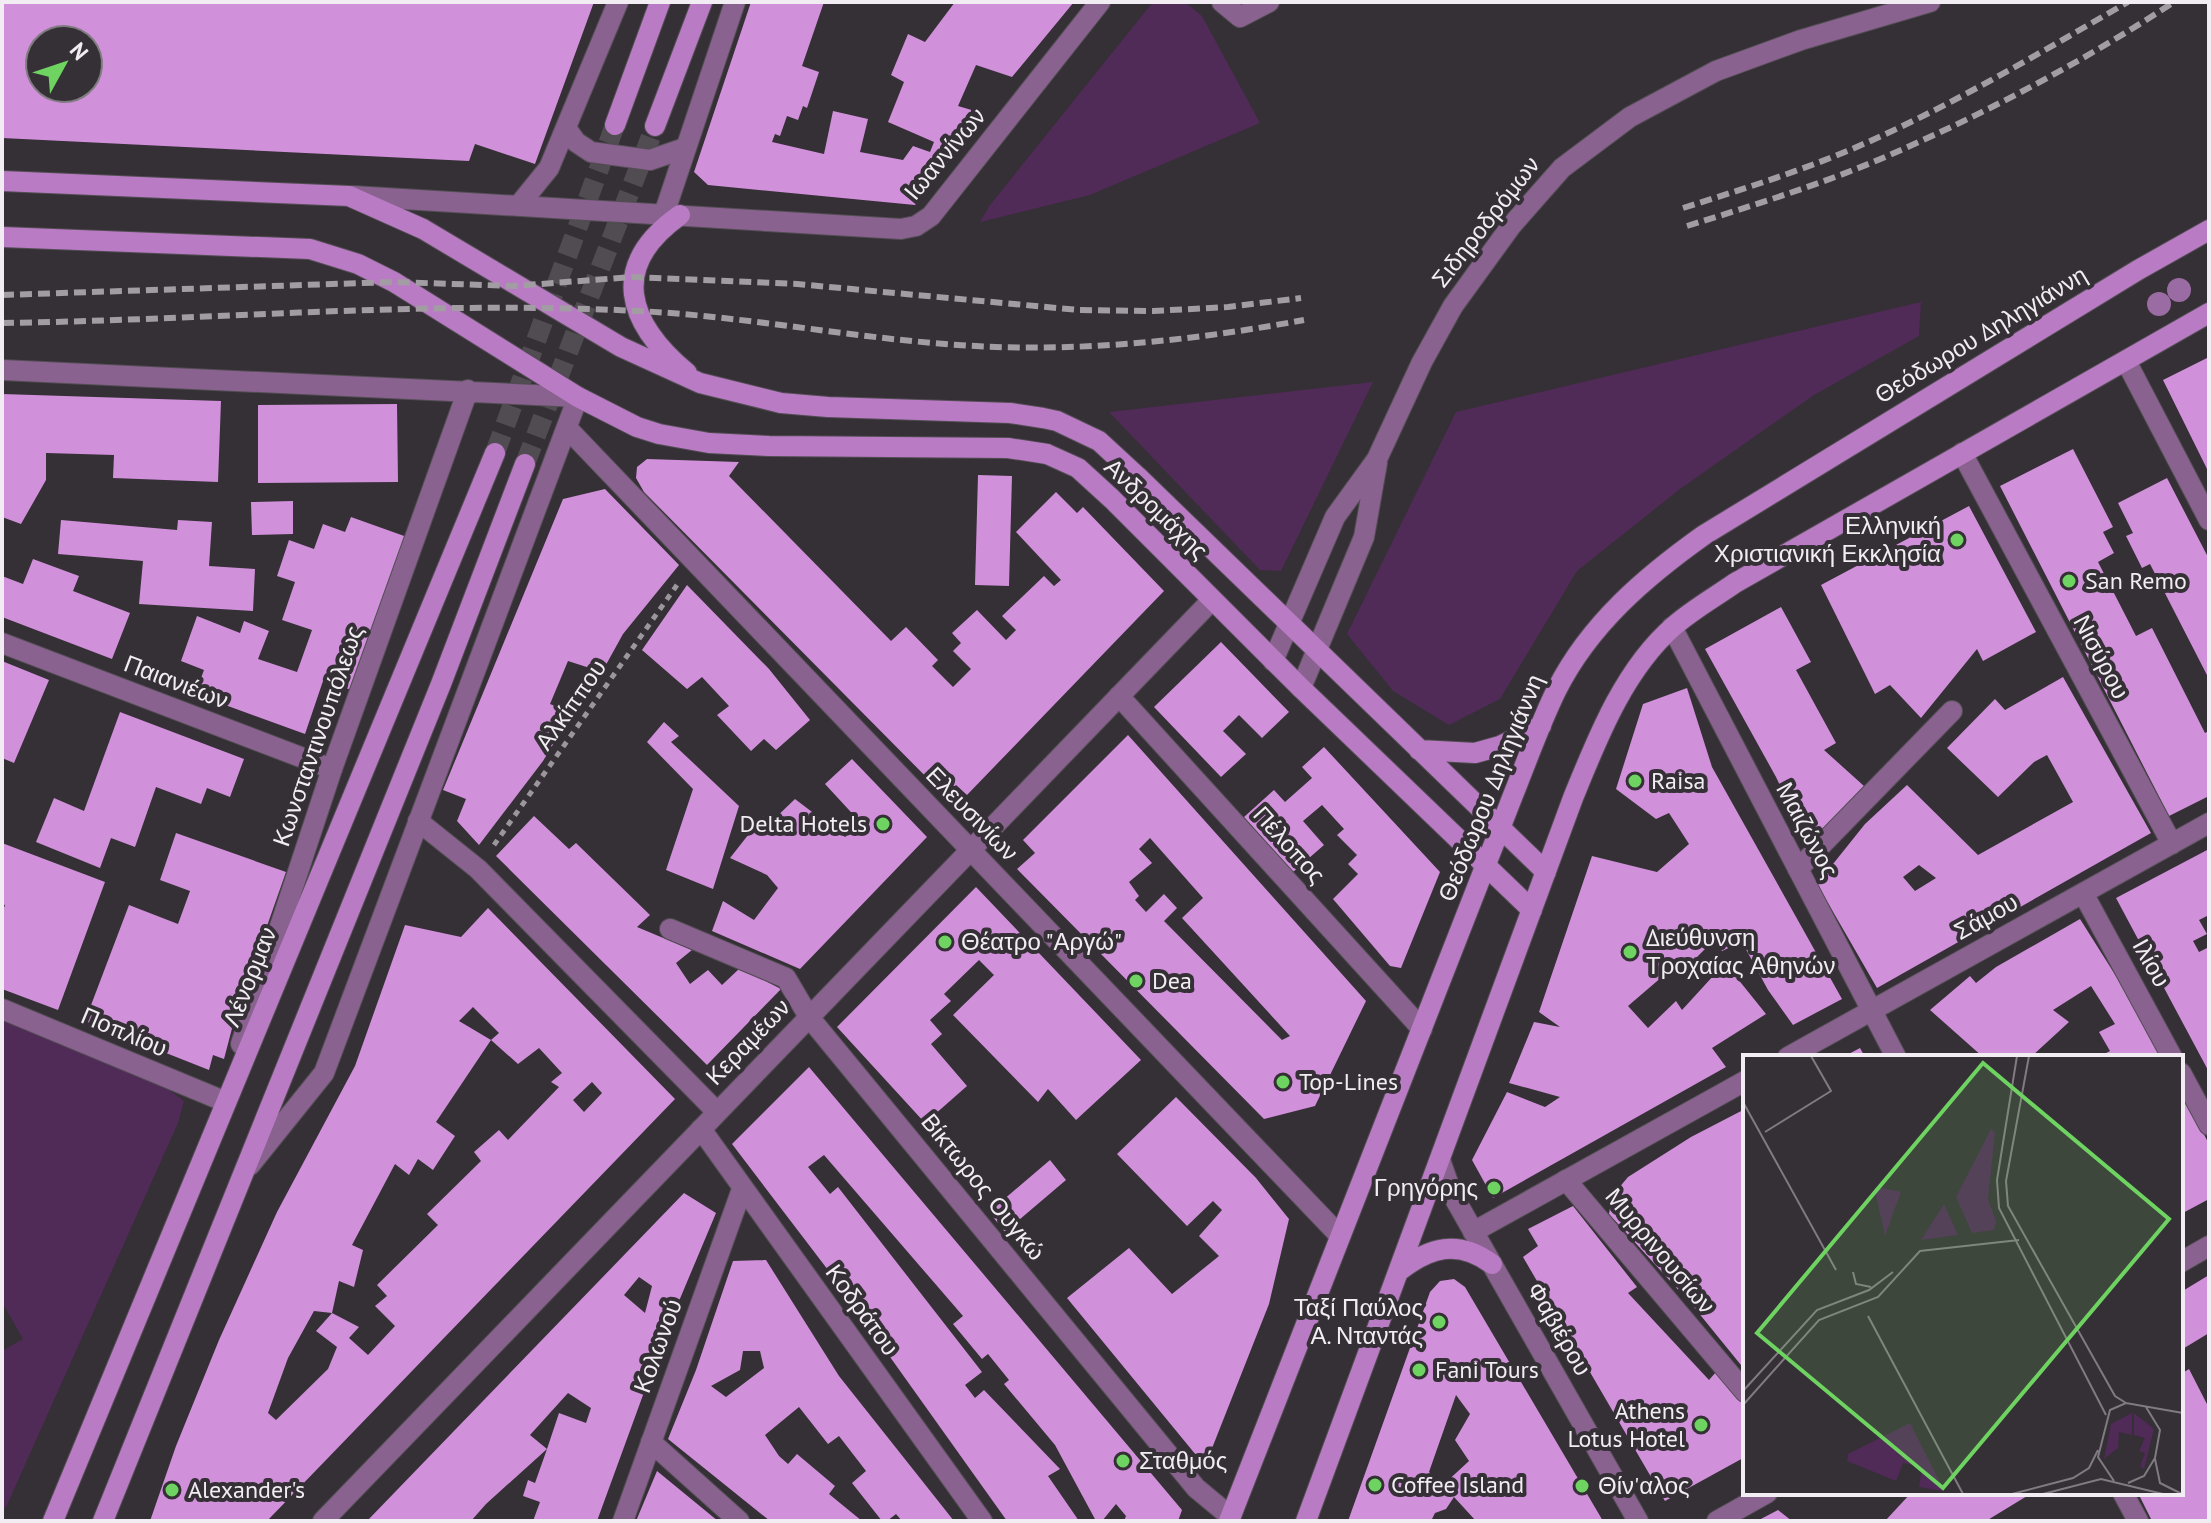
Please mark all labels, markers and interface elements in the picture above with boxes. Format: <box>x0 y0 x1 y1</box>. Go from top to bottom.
north arrow <box>24 24 104 104</box>
text: N <box>64 37 95 66</box>
street label: Ιωαννίνων <box>897 101 992 206</box>
street label: Σιδηροδρόμων <box>1425 150 1547 294</box>
street label: Θεόδωρου Δηληγιάννη <box>1869 259 2093 410</box>
street label: Ανδρομάχης <box>1098 451 1215 566</box>
place label: Ελληνική Χριστιανική Εκκλησία <box>1714 510 1941 569</box>
marker: Ελληνική Χριστιανική Εκκλησία <box>1948 531 1966 549</box>
place label: San Remo <box>2085 565 2187 596</box>
marker: San Remo <box>2060 572 2078 590</box>
street label: Νισύρου <box>2066 609 2136 704</box>
street label: Κωνσταντινουπόλεως <box>265 621 370 850</box>
street label: Παιανιέων <box>120 647 233 716</box>
street label: Αλκίππου <box>528 653 613 756</box>
street label: Θεόδωρου Δηληγιάννη <box>1431 670 1550 906</box>
street label: Ελευσινίων <box>920 760 1025 868</box>
place label: Raisa <box>1651 765 1705 796</box>
marker: Raisa <box>1626 772 1644 790</box>
street label: Μαιζώνος <box>1769 777 1845 883</box>
street label: Πέλοπος <box>1246 799 1332 890</box>
place label: Delta Hotels <box>739 808 867 839</box>
marker: Delta Hotels <box>874 815 892 833</box>
street label: Σάμου <box>1948 886 2023 947</box>
street label: Λένορμαν <box>216 922 284 1031</box>
place label: Διεύθυνση Τροχαίας Αθηνών <box>1646 922 1835 981</box>
place label: Θέατρο "Αργώ" <box>961 926 1122 957</box>
marker: Θέατρο "Αργώ" <box>936 933 954 951</box>
street label: Ιλίου <box>2126 933 2177 992</box>
marker: Διεύθυνση Τροχαίας Αθηνών <box>1621 943 1639 961</box>
place label: Dea <box>1152 965 1192 996</box>
marker: Dea <box>1127 972 1145 990</box>
street label: Κεραμέων <box>699 992 797 1092</box>
street label: Ποπλίου <box>77 1000 172 1063</box>
inset map <box>1743 1055 2183 1495</box>
place label: Top-Lines <box>1299 1066 1398 1097</box>
marker: Top-Lines <box>1274 1073 1292 1091</box>
street label: Βίκτωρος Ουγκώ <box>915 1107 1052 1267</box>
place label: Γρηγόρης <box>1374 1172 1478 1203</box>
marker: Γρηγόρης <box>1485 1179 1503 1197</box>
street label: Μυρρινουσίων <box>1599 1181 1722 1320</box>
street label: Κοδράτου <box>819 1258 906 1362</box>
street label: Φαβιέρου <box>1520 1276 1599 1381</box>
place label: Ταξί Παύλος Α. Νταντάς <box>1294 1292 1423 1351</box>
street label: Κολωνού <box>626 1295 689 1397</box>
marker: Ταξί Παύλος Α. Νταντάς <box>1430 1313 1448 1331</box>
place label: Fani Tours <box>1435 1354 1539 1385</box>
marker: Fani Tours <box>1410 1361 1428 1379</box>
place label: Athens Lotus Hotel <box>1567 1395 1685 1454</box>
marker: Athens Lotus Hotel <box>1692 1416 1710 1434</box>
place label: Σταθμός <box>1139 1445 1227 1476</box>
marker: Σταθμός <box>1114 1452 1132 1470</box>
place label: Coffee Island <box>1391 1469 1524 1500</box>
place label: Θίν'αλος <box>1598 1470 1690 1501</box>
place label: Alexander's <box>188 1474 305 1505</box>
marker: Coffee Island <box>1366 1476 1384 1494</box>
marker: Θίν'αλος <box>1573 1477 1591 1495</box>
marker: Alexander's <box>163 1481 181 1499</box>

